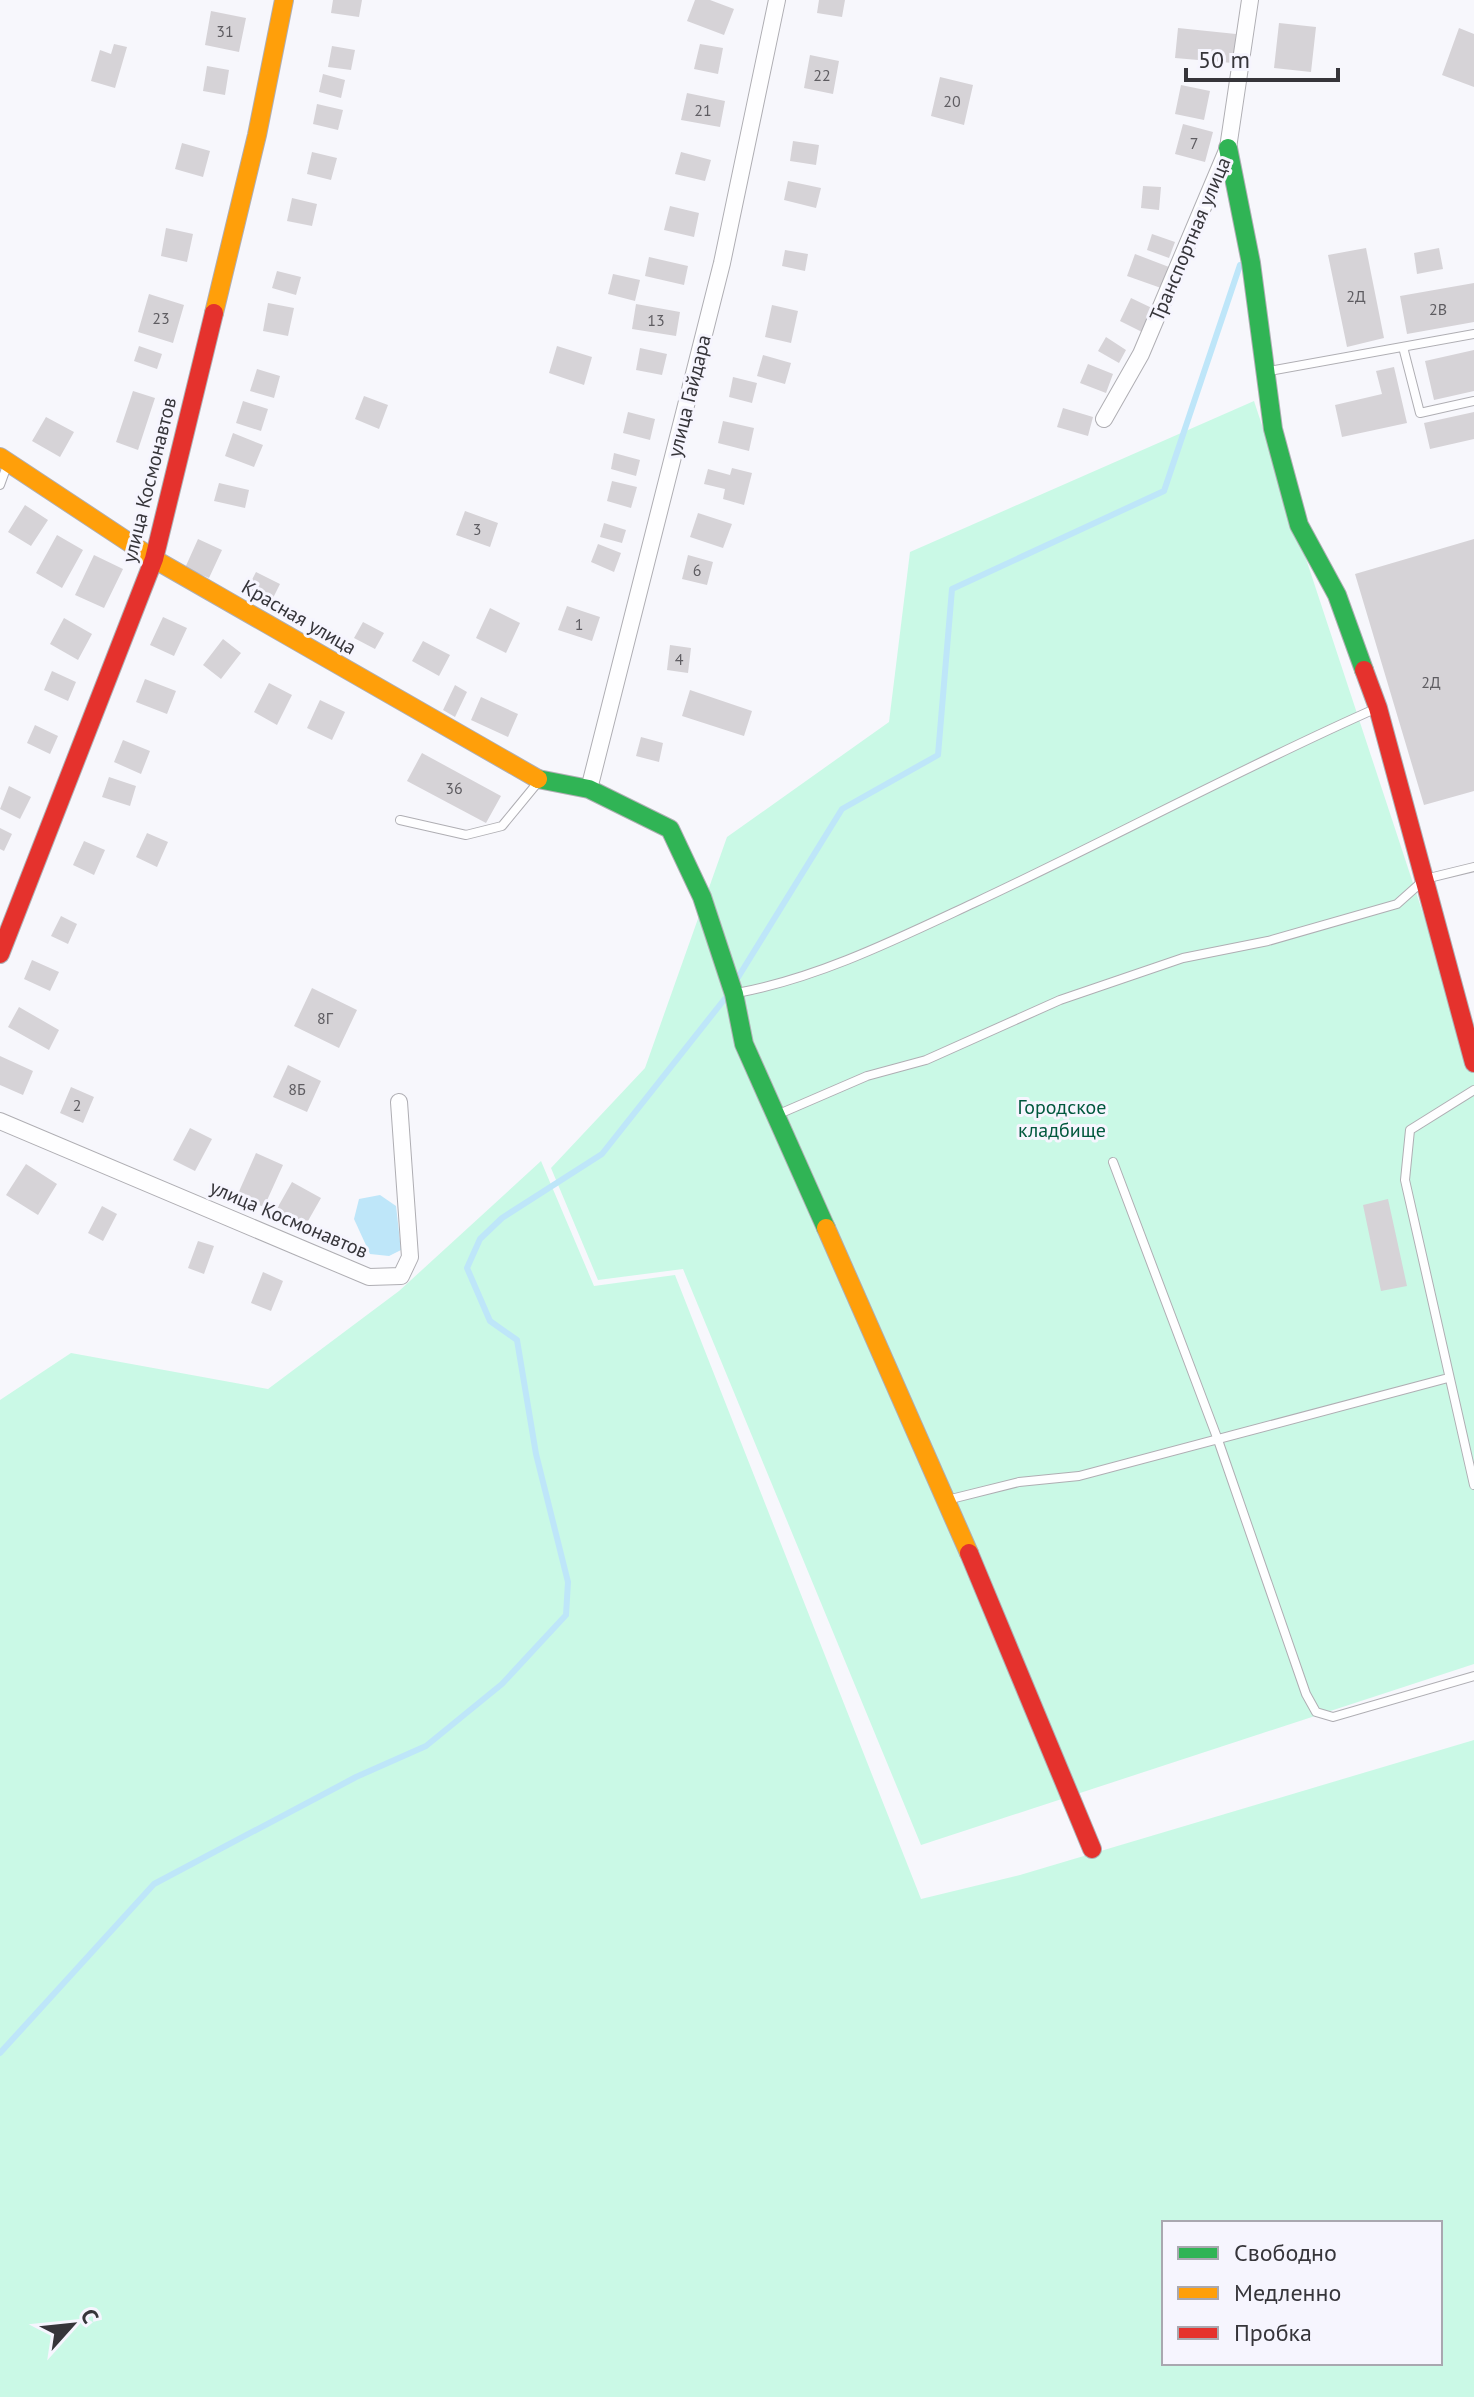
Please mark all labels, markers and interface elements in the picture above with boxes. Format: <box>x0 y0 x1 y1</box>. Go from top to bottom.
house number: 31 <box>216 21 234 41</box>
scale bar <box>1186 32 1338 82</box>
text: 50 m <box>1198 44 1250 75</box>
house number: 22 <box>813 65 831 85</box>
house number: 20 <box>943 91 961 111</box>
house number: 21 <box>694 100 712 120</box>
house number: 7 <box>1190 133 1198 153</box>
street label: Транспортная улица <box>1144 153 1236 325</box>
house number: 2Д <box>1346 286 1366 306</box>
house number: 2В <box>1429 299 1447 319</box>
house number: 23 <box>152 308 170 328</box>
house number: 13 <box>647 310 665 330</box>
street label: улица Гайдара <box>661 332 717 460</box>
street label: улица Космонавтов <box>116 395 182 565</box>
house number: 3 <box>473 519 481 539</box>
house number: 6 <box>693 560 701 580</box>
street label: Красная улица <box>237 574 361 660</box>
house number: 1 <box>575 614 583 634</box>
house number: 4 <box>675 649 684 669</box>
house number: 2Д <box>1421 672 1441 692</box>
house number: 36 <box>445 778 463 798</box>
house number: 8Г <box>317 1008 334 1028</box>
house number: 8Б <box>288 1079 306 1099</box>
park label: Городское кладбище <box>1018 1094 1106 1143</box>
house number: 2 <box>73 1095 81 1115</box>
street label: улица Космонавтов <box>206 1174 372 1264</box>
legend <box>1162 2221 1442 2365</box>
text: Свободно <box>1234 2237 1337 2268</box>
text: Медленно <box>1234 2277 1341 2308</box>
north arrow <box>32 2285 112 2365</box>
text: С <box>75 2304 105 2328</box>
text: Пробка <box>1234 2317 1312 2348</box>

